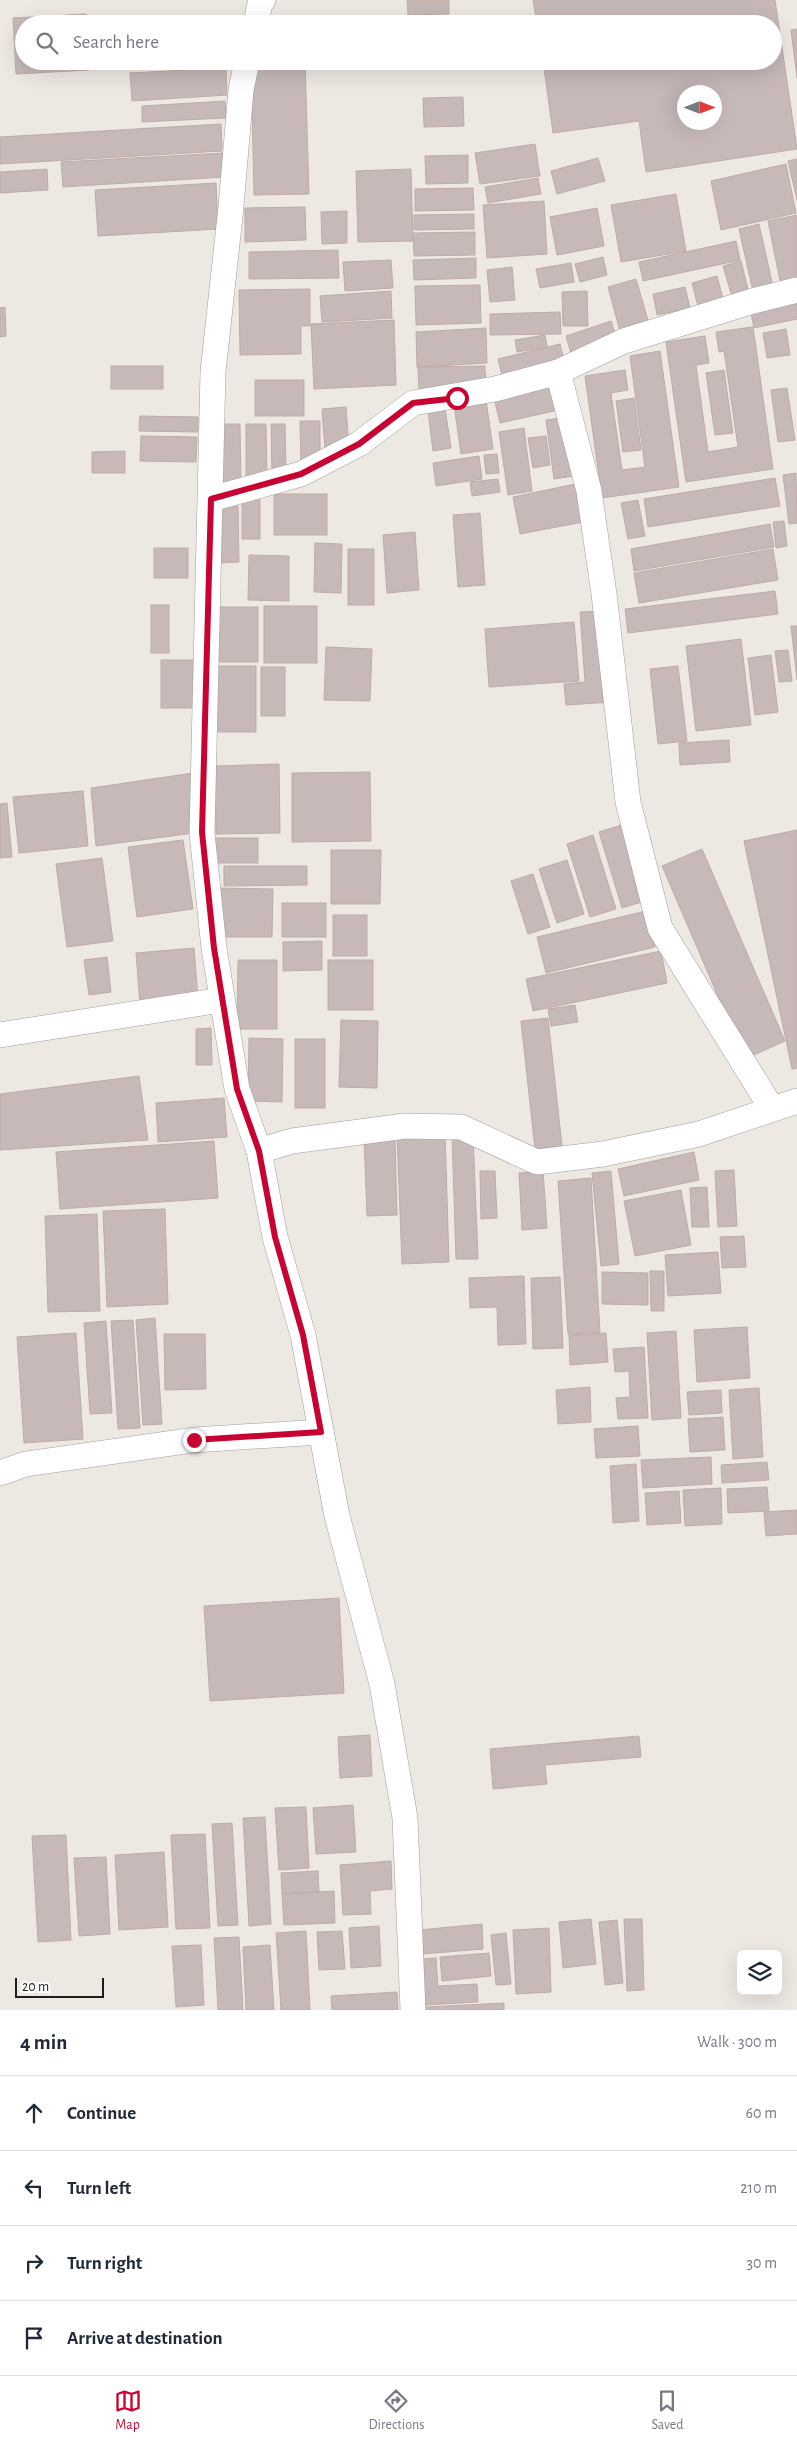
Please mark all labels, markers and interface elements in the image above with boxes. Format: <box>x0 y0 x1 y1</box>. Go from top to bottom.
search box <box>15 15 782 70</box>
icon: search <box>33 29 61 57</box>
text: Search here <box>73 33 159 52</box>
north arrow <box>677 85 722 130</box>
route start <box>446 387 469 410</box>
route end <box>183 1429 206 1452</box>
map controls <box>737 1950 782 1995</box>
button: layers <box>737 1950 782 1995</box>
scale bar <box>15 1975 104 1998</box>
text: 20 m <box>22 1980 49 1994</box>
text: 4 min <box>20 2032 67 2053</box>
text: Walk · 300 m <box>697 2034 777 2050</box>
icon: ahead <box>20 2099 48 2127</box>
text: Continue <box>67 2104 136 2123</box>
text: 60 m <box>746 2105 777 2121</box>
icon: left <box>20 2174 48 2202</box>
text: Turn left <box>67 2179 131 2198</box>
text: 210 m <box>740 2180 777 2196</box>
icon: right <box>20 2249 48 2277</box>
text: Turn right <box>67 2254 142 2273</box>
text: 30 m <box>747 2255 777 2271</box>
icon: arrive <box>20 2324 48 2352</box>
text: Arrive at destination <box>67 2329 223 2348</box>
tab: Map <box>114 2387 142 2434</box>
tab: Directions <box>369 2387 424 2434</box>
tab: Saved <box>651 2387 683 2434</box>

